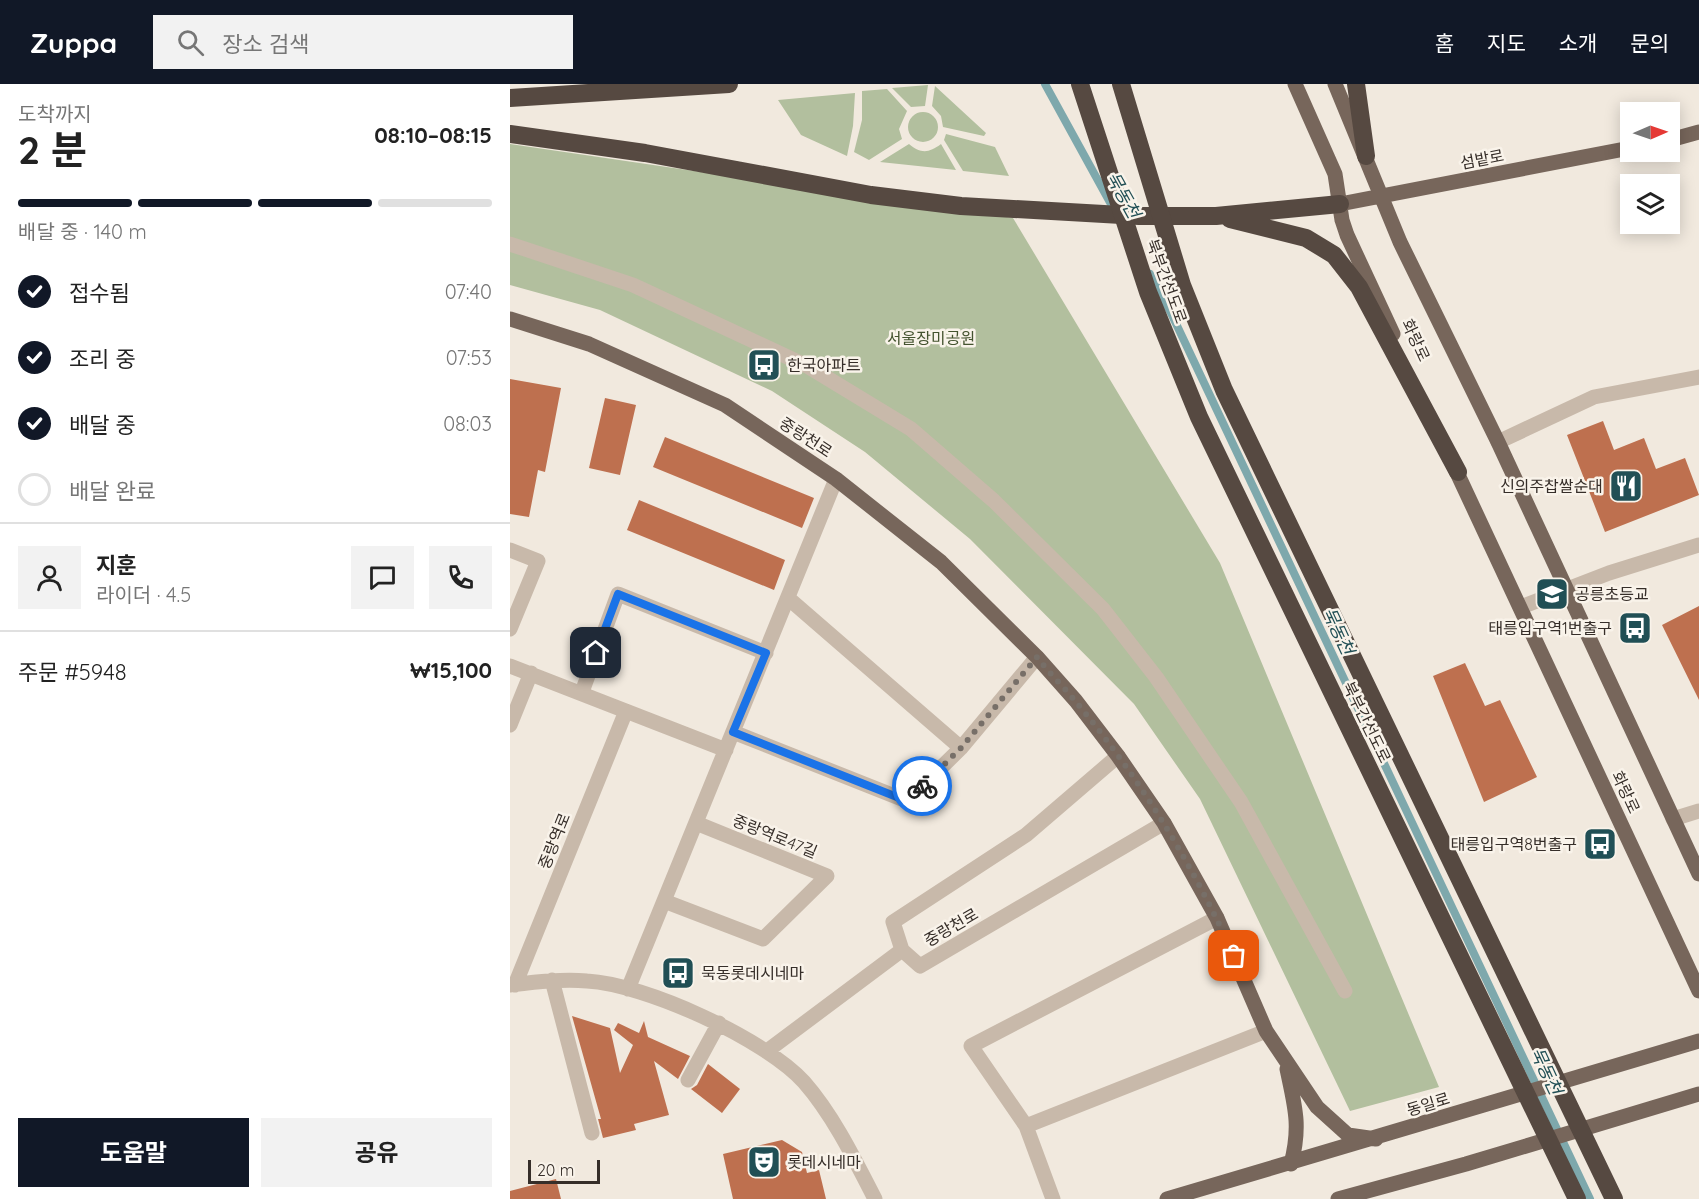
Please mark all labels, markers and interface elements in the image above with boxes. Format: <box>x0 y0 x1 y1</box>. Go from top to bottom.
search box <box>153 15 573 69</box>
text: Zuppa <box>30 25 117 60</box>
icon: search <box>174 26 207 59</box>
text: 장소 검색 <box>222 30 309 58</box>
text: 홈 <box>1435 30 1454 56</box>
text: 지도 <box>1487 30 1526 56</box>
text: 소개 <box>1559 30 1597 56</box>
text: 문의 <box>1630 30 1669 56</box>
text: 도착까지 <box>18 101 92 126</box>
north arrow <box>1620 102 1680 162</box>
map controls <box>1620 102 1680 234</box>
text: 08:10–08:15 <box>374 121 492 149</box>
text: 2 분 <box>18 125 87 174</box>
street label: 섬밭로 <box>1458 145 1506 173</box>
water label: 묵동천 <box>1101 167 1147 224</box>
button: layers <box>1620 174 1680 234</box>
text: 배달 중 · 140 m <box>18 219 147 244</box>
street label: 북부간선도로 <box>1142 236 1192 326</box>
icon: check <box>18 275 51 308</box>
text: 접수됨 <box>69 279 130 307</box>
text: 07:40 <box>445 279 492 304</box>
street label: 화랑로 <box>1398 316 1435 364</box>
park label: 서울장미공원 <box>887 328 975 348</box>
icon: check <box>18 341 51 374</box>
text: 조리 중 <box>69 345 136 373</box>
text: 07:53 <box>446 345 492 370</box>
bus stop icon: 한국아파트 <box>746 347 782 383</box>
place label: 한국아파트 <box>787 355 861 375</box>
icon: check <box>18 407 51 440</box>
text: 배달 중 <box>69 411 136 439</box>
text: 08:03 <box>443 411 492 436</box>
street label: 중랑천로 <box>776 413 836 462</box>
restaurant icon: 신의주찹쌀순대 <box>1608 468 1644 504</box>
place label: 신의주찹쌀순대 <box>1500 476 1603 496</box>
text: 배달 완료 <box>69 477 156 505</box>
button: person <box>18 546 81 609</box>
button: chat <box>351 546 414 609</box>
button: phone <box>429 546 492 609</box>
text: 지훈 <box>96 551 136 579</box>
school or university icon: 공릉초등교 <box>1534 576 1570 612</box>
text: 라이더 · 4.5 <box>96 582 191 607</box>
place label: 공릉초등교 <box>1575 584 1649 604</box>
water label: 묵동천 <box>1318 603 1360 660</box>
bus stop icon: 태릉입구역1번출구 <box>1617 610 1653 646</box>
place label: 태릉입구역1번출구 <box>1488 618 1612 638</box>
pin <box>570 627 621 678</box>
icon: home <box>579 636 612 669</box>
text: ₩15,100 <box>410 656 492 684</box>
text: 주문 #5948 <box>18 658 127 686</box>
street label: 북부간선도로 <box>1339 678 1395 766</box>
courier <box>892 756 952 816</box>
street label: 화랑로 <box>1608 768 1645 816</box>
icon: bike <box>906 770 939 803</box>
street label: 중랑역로 <box>534 810 574 872</box>
street label: 중랑역로47길 <box>730 810 820 862</box>
bus stop icon: 태릉입구역8번출구 <box>1582 826 1618 862</box>
place label: 태릉입구역8번출구 <box>1451 834 1577 854</box>
street label: 중랑천로 <box>920 903 982 950</box>
pin <box>1208 930 1259 981</box>
icon: bag <box>1217 939 1250 972</box>
bus stop icon: 묵동롯데시네마 <box>660 955 696 991</box>
place label: 묵동롯데시네마 <box>701 963 804 983</box>
water label: 묵동천 <box>1526 1043 1568 1100</box>
street label: 동일로 <box>1404 1088 1452 1120</box>
button: 도움말 <box>18 1118 249 1187</box>
button: 공유 <box>261 1118 492 1187</box>
theatre icon: 롯데시네마 <box>746 1144 782 1180</box>
place label: 롯데시네마 <box>787 1152 861 1172</box>
scale bar <box>528 1157 600 1184</box>
text: 20 m <box>537 1160 574 1180</box>

